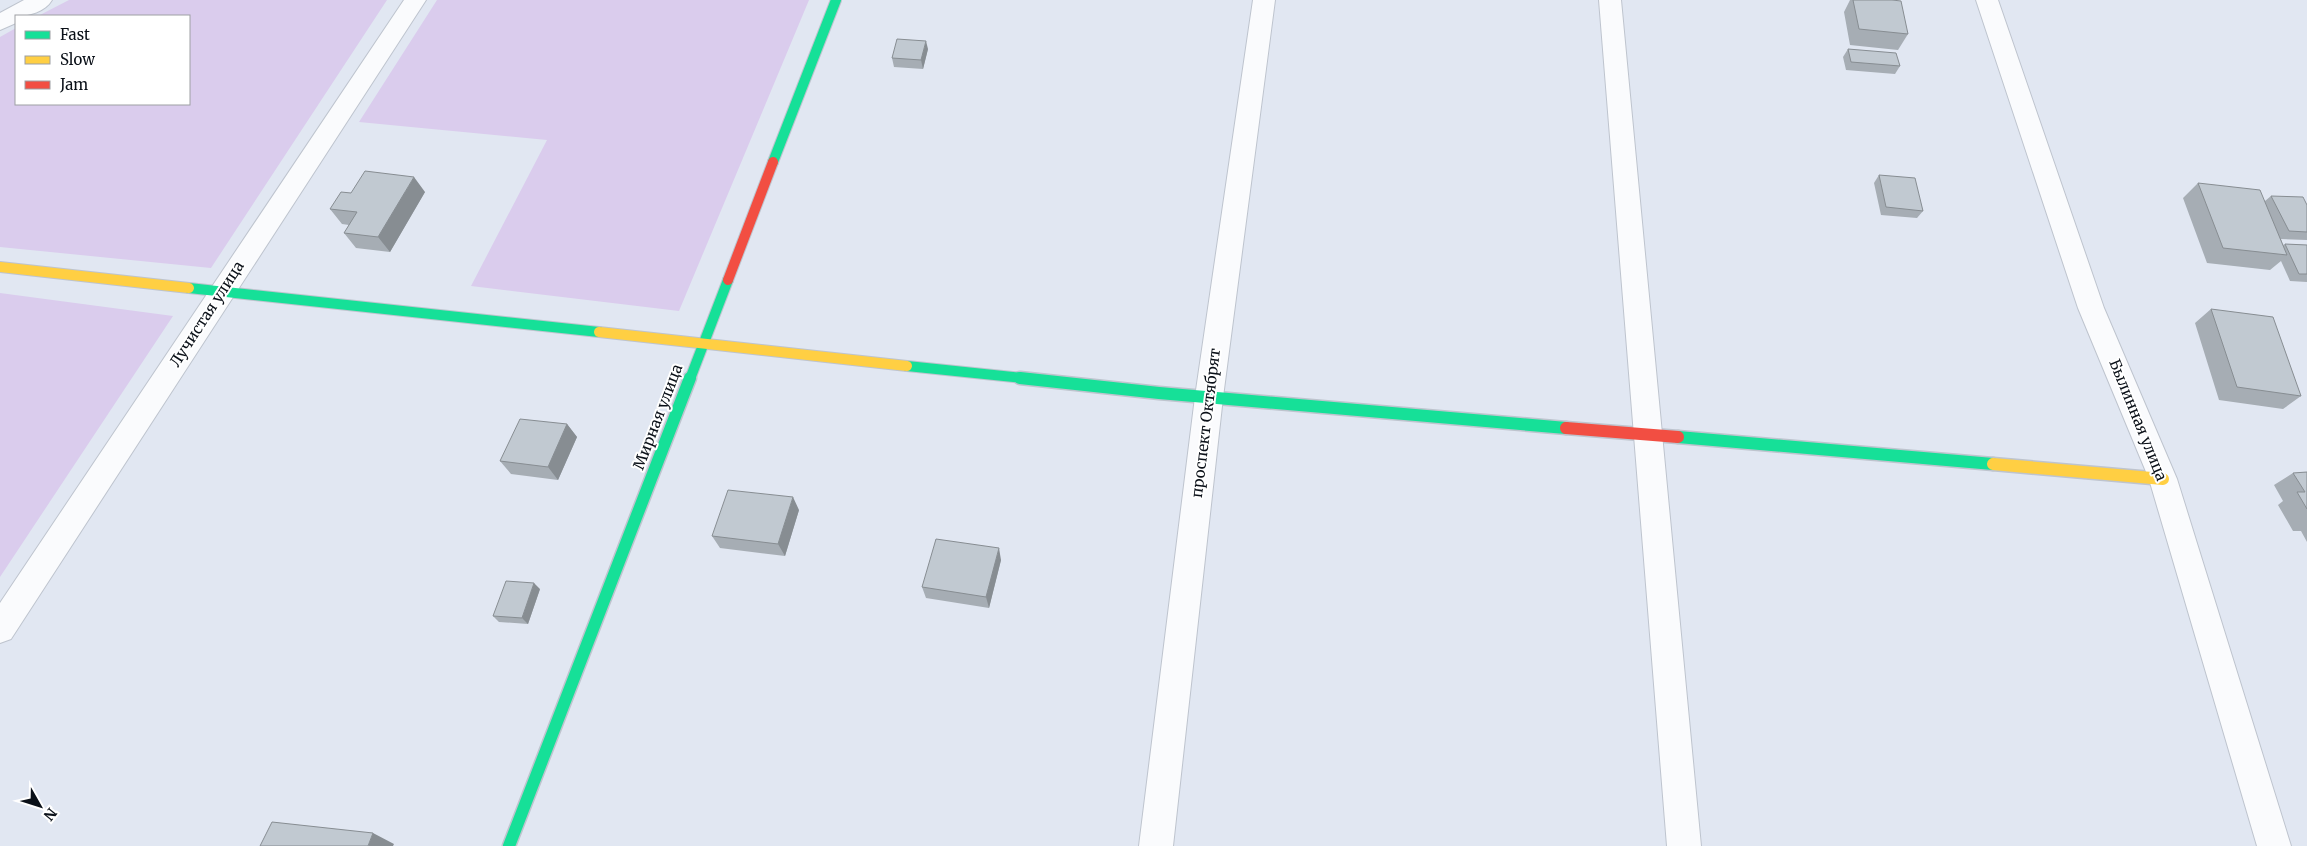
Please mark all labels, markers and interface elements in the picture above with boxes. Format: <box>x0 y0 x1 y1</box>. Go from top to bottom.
legend <box>15 15 190 105</box>
text: Fast <box>60 25 90 44</box>
text: Slow <box>60 50 95 69</box>
text: Jam <box>59 75 88 94</box>
street label: Лучистая улица <box>165 257 248 370</box>
street label: проспект Октябрят <box>1187 347 1224 499</box>
street label: Былинная улица <box>2105 356 2172 483</box>
street label: Мирная улица <box>629 361 686 472</box>
north arrow <box>15 781 65 831</box>
text: N <box>40 804 61 824</box>

